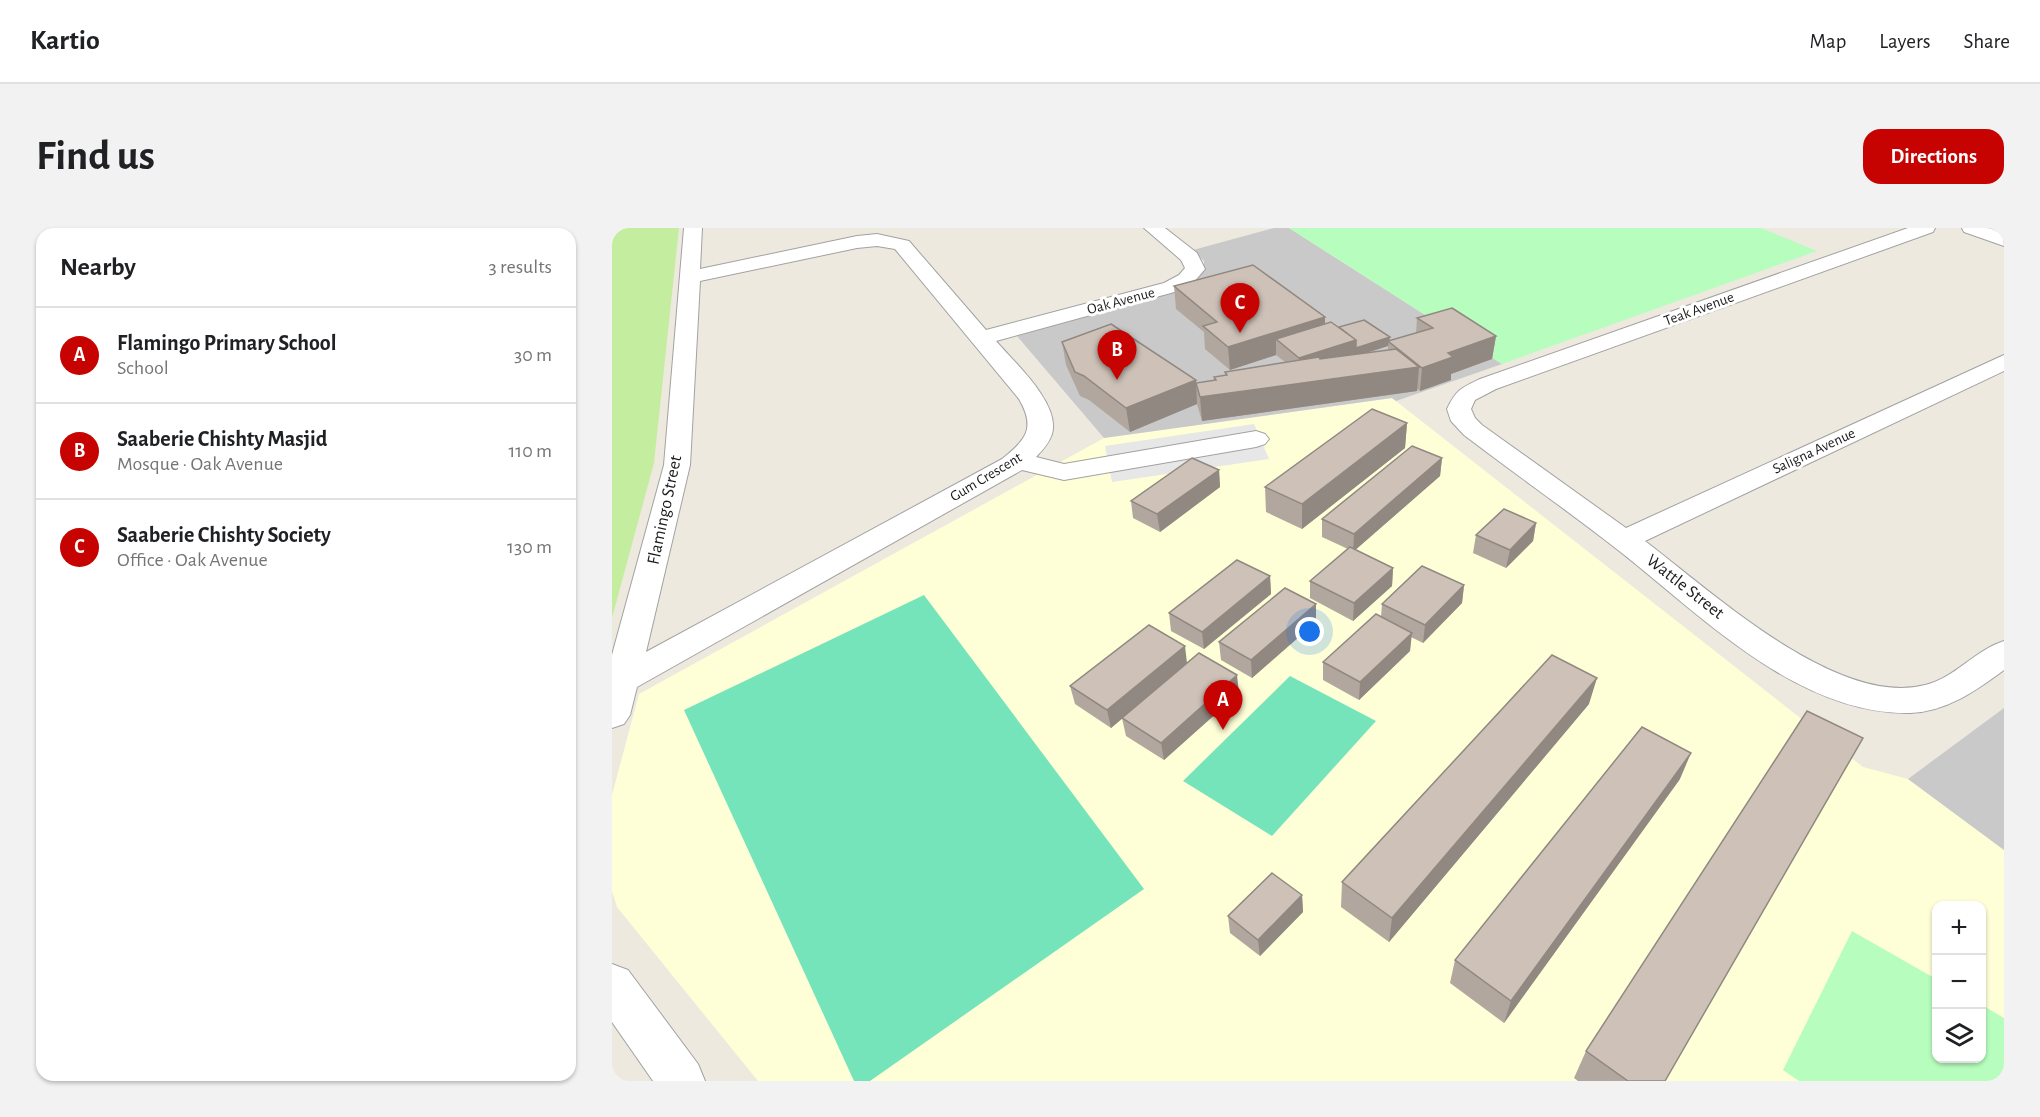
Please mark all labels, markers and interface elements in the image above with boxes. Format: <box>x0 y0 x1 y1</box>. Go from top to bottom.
text: Kartio <box>30 27 100 55</box>
text: Map <box>1810 31 1846 52</box>
text: Layers <box>1879 31 1930 52</box>
text: Share <box>1963 31 2010 52</box>
button: Directions <box>1863 129 2004 184</box>
text: Find us <box>36 135 155 177</box>
text: Nearby <box>60 254 136 280</box>
text: 3 results <box>488 257 552 277</box>
pin: C <box>1220 284 1260 333</box>
street label: Oak Avenue <box>1085 285 1157 317</box>
street label: Teak Avenue <box>1662 289 1736 329</box>
pin: B <box>1098 330 1136 380</box>
text: Flamingo Primary School <box>117 332 337 354</box>
text: A <box>74 345 86 365</box>
text: 30 m <box>514 345 552 365</box>
text: School <box>117 358 169 378</box>
street label: Saligna Avenue <box>1770 425 1858 477</box>
text: Saaberie Chishty Masjid <box>117 428 327 450</box>
text: B <box>74 441 85 461</box>
text: 110 m <box>508 441 552 461</box>
street label: Gum Crescent <box>948 450 1025 504</box>
street label: Flamingo Street <box>645 453 685 566</box>
text: Mosque · Oak Avenue <box>117 454 283 474</box>
text: Saaberie Chishty Society <box>117 524 331 546</box>
text: C <box>74 537 85 557</box>
text: 130 m <box>507 537 552 557</box>
text: Office · Oak Avenue <box>117 550 268 570</box>
street label: Wattle Street <box>1643 551 1727 623</box>
your location <box>1295 617 1324 646</box>
pin: A <box>1204 680 1242 730</box>
map controls <box>1932 901 1986 1063</box>
button: + <box>1932 901 1986 955</box>
button: − <box>1932 955 1986 1009</box>
button: layers <box>1932 1009 1986 1063</box>

